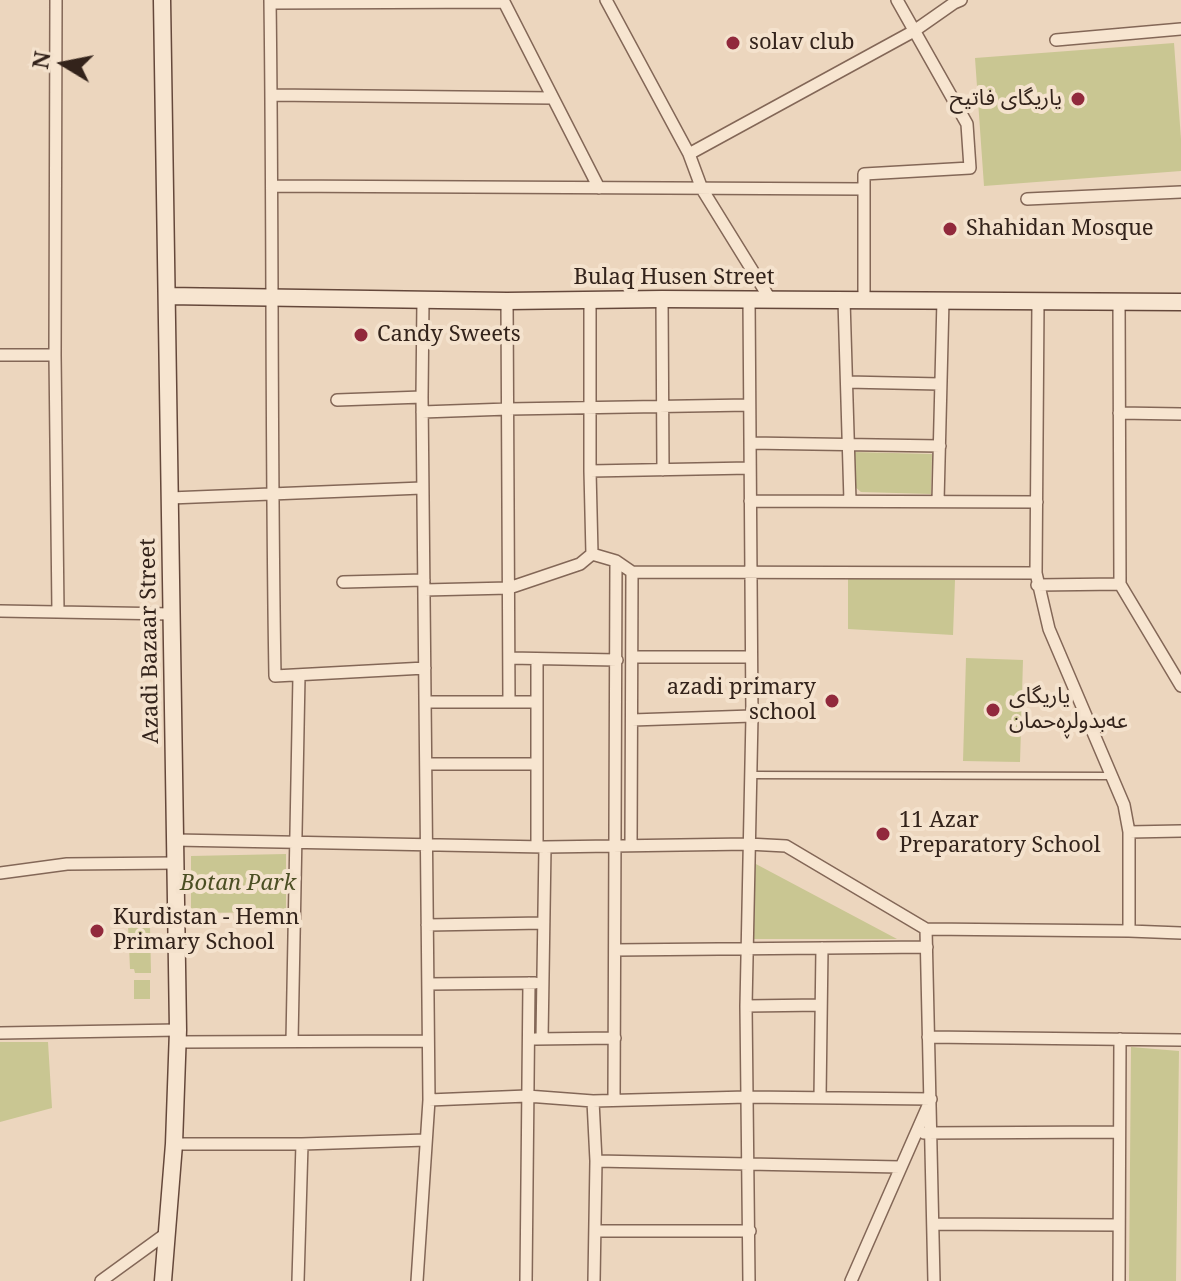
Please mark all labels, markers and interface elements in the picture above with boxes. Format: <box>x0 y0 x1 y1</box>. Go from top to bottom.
north arrow <box>24 24 104 104</box>
place label: solav club <box>749 30 854 56</box>
marker: solav club <box>724 34 742 52</box>
text: N <box>24 49 57 71</box>
place label: یاریگای فاتیح <box>950 86 1062 112</box>
marker: یاریگای فاتیح <box>1069 90 1087 108</box>
place label: Shahidan Mosque <box>966 216 1154 242</box>
marker: Shahidan Mosque <box>941 220 959 238</box>
street label: Bulaq Husen Street <box>573 265 775 291</box>
place label: Candy Sweets <box>377 322 521 348</box>
marker: Candy Sweets <box>352 326 370 344</box>
street label: Azadi Bazaar Street <box>135 538 165 744</box>
place label: azadi primary school <box>667 675 816 726</box>
place label: یاریگای عەبدولڕەحمان <box>1009 684 1128 736</box>
marker: azadi primary school <box>823 692 841 710</box>
marker: یاریگای عەبدولڕەحمان <box>984 701 1002 719</box>
place label: 11 Azar Preparatory School <box>899 808 1101 860</box>
marker: 11 Azar Preparatory School <box>874 825 892 843</box>
park label: Botan Park <box>180 871 296 897</box>
place label: Kurdistan - Hemn Primary School <box>113 905 300 956</box>
marker: Kurdistan - Hemn Primary School <box>88 922 106 940</box>

